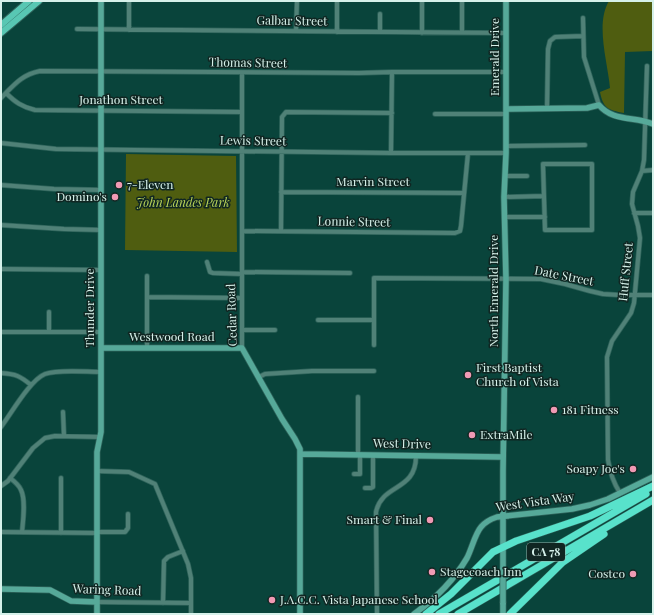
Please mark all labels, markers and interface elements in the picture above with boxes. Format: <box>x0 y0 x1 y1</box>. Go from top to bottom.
street label: Galbar Street <box>256 11 328 29</box>
street label: Emerald Drive <box>486 18 502 96</box>
street label: Thomas Street <box>209 53 288 71</box>
street label: Jonathon Street <box>78 91 164 107</box>
street label: Lewis Street <box>220 131 287 149</box>
street label: Marvin Street <box>336 173 410 189</box>
place label: 7-Eleven <box>127 176 173 192</box>
marker: 7-Eleven <box>114 180 124 190</box>
place label: Domino's <box>56 188 107 204</box>
marker: Domino's <box>110 192 120 202</box>
park label: John Landes Park <box>136 194 230 210</box>
street label: Lonnie Street <box>318 212 391 230</box>
street label: North Emerald Drive <box>485 235 501 347</box>
street label: Huff Street <box>614 241 636 302</box>
street label: Date Street <box>533 261 596 289</box>
street label: Thunder Drive <box>81 268 97 348</box>
street label: Cedar Road <box>222 283 240 347</box>
street label: Westwood Road <box>128 328 215 344</box>
place label: First Baptist Church of Vista <box>476 359 559 389</box>
marker: First Baptist Church of Vista <box>463 370 473 380</box>
place label: 181 Fitness <box>562 401 619 417</box>
marker: 181 Fitness <box>549 405 559 415</box>
place label: ExtraMile <box>480 426 532 442</box>
marker: ExtraMile <box>467 430 477 440</box>
street label: West Drive <box>372 434 431 452</box>
place label: Soapy Joe's <box>567 460 625 476</box>
marker: Soapy Joe's <box>628 464 638 474</box>
street label: West Vista Way <box>494 488 575 515</box>
place label: Smart & Final <box>347 511 423 527</box>
marker: Smart & Final <box>425 515 435 525</box>
road number: CA 78 <box>527 543 565 561</box>
place label: Stagecoach Inn <box>440 563 522 579</box>
place label: Costco <box>588 565 625 581</box>
marker: Stagecoach Inn <box>427 567 437 577</box>
marker: Costco <box>628 569 638 579</box>
street label: Waring Road <box>71 580 142 598</box>
place label: J.A.C.C. Vista Japanese School <box>279 591 438 607</box>
marker: J.A.C.C. Vista Japanese School <box>267 595 277 605</box>

